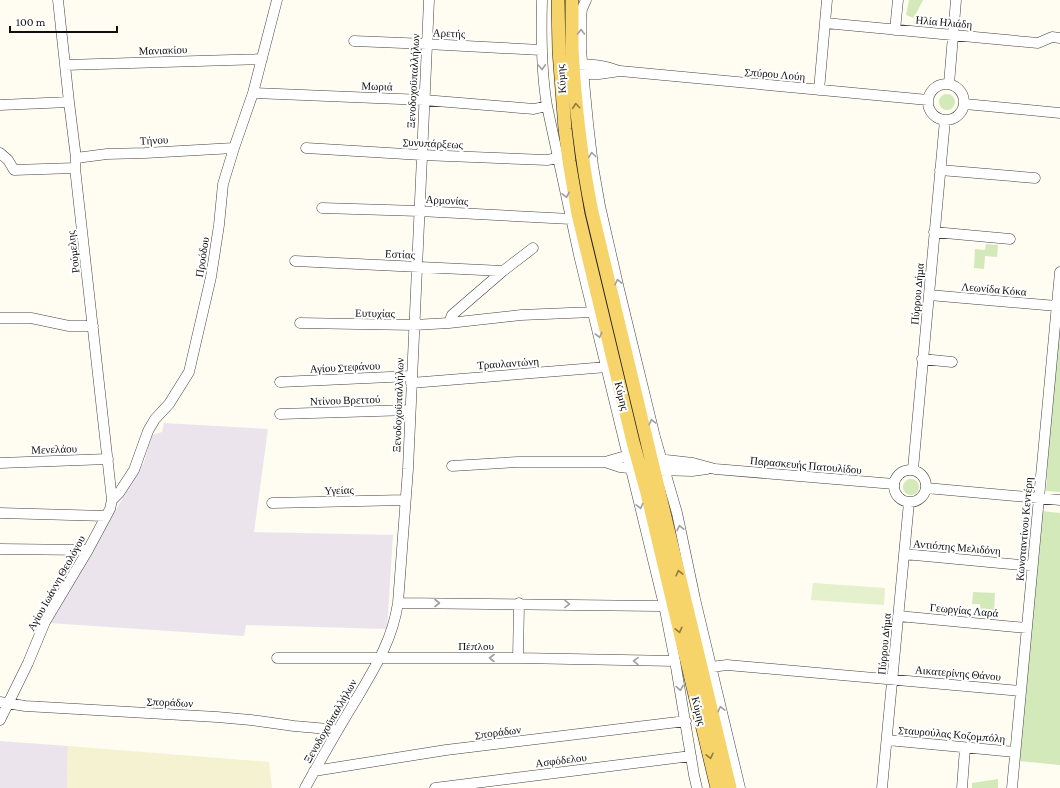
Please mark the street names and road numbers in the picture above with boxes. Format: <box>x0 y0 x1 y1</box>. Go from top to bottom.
street label: Ηλία Ηλιάδη <box>915 14 973 30</box>
street label: Αρετής <box>432 26 466 40</box>
street label: Ξενοδοχοϋπαλλήλων <box>405 33 421 129</box>
street label: Μανιακίου <box>138 43 188 57</box>
street label: Κύμης <box>554 63 569 94</box>
street label: Σπύρου Λούη <box>744 65 806 83</box>
street label: Μωριά <box>361 79 393 93</box>
street label: Τήνου <box>140 133 169 147</box>
street label: Συνυπάρξεως <box>402 135 464 152</box>
street label: Αρμονίας <box>425 193 469 208</box>
street label: Ρούμελης <box>64 229 83 274</box>
street label: Προόδου <box>193 235 211 278</box>
street label: Εστίας <box>385 247 416 261</box>
street label: Πύρρου Δήμα <box>908 263 927 325</box>
street label: Λεωνίδα Κόκα <box>961 280 1027 298</box>
street label: Ευτυχίας <box>355 307 396 319</box>
street label: Τραυλαντώνη <box>477 355 540 371</box>
street label: Ξενοδοχοϋπαλλήλων <box>390 357 406 453</box>
street label: Αγίου Στεφάνου <box>310 359 381 375</box>
street label: Κύμης <box>612 380 632 413</box>
street label: Ντίνου Βρεττού <box>310 393 381 407</box>
street label: Μενελάου <box>31 442 78 456</box>
street label: Παρασκευής Πατουλίδου <box>750 454 863 476</box>
street label: Κωνσταντίνου Κεντέρη <box>1013 476 1035 581</box>
street label: Υγείας <box>324 483 354 497</box>
street label: Αγίου Ιωάννη Θεολόγου <box>25 533 87 633</box>
street label: Αντιόπης Μελιδόνη <box>913 537 1002 557</box>
street label: Γεωργίας Λαρά <box>929 601 999 619</box>
street label: Πύρρου Δήμα <box>875 613 894 675</box>
street label: Πέπλου <box>458 640 494 652</box>
street label: Αικατερίνης Θάνου <box>914 663 1002 683</box>
street label: Ξενοδοχοϋπαλλήλων <box>301 677 359 765</box>
street label: Σποράδων <box>147 695 193 709</box>
street label: Κύμης <box>689 695 709 728</box>
street label: Σποράδων <box>474 723 522 741</box>
street label: Σταυρούλας Κοζομπόλη <box>898 723 1006 746</box>
street label: Ασφόδελου <box>535 751 588 769</box>

